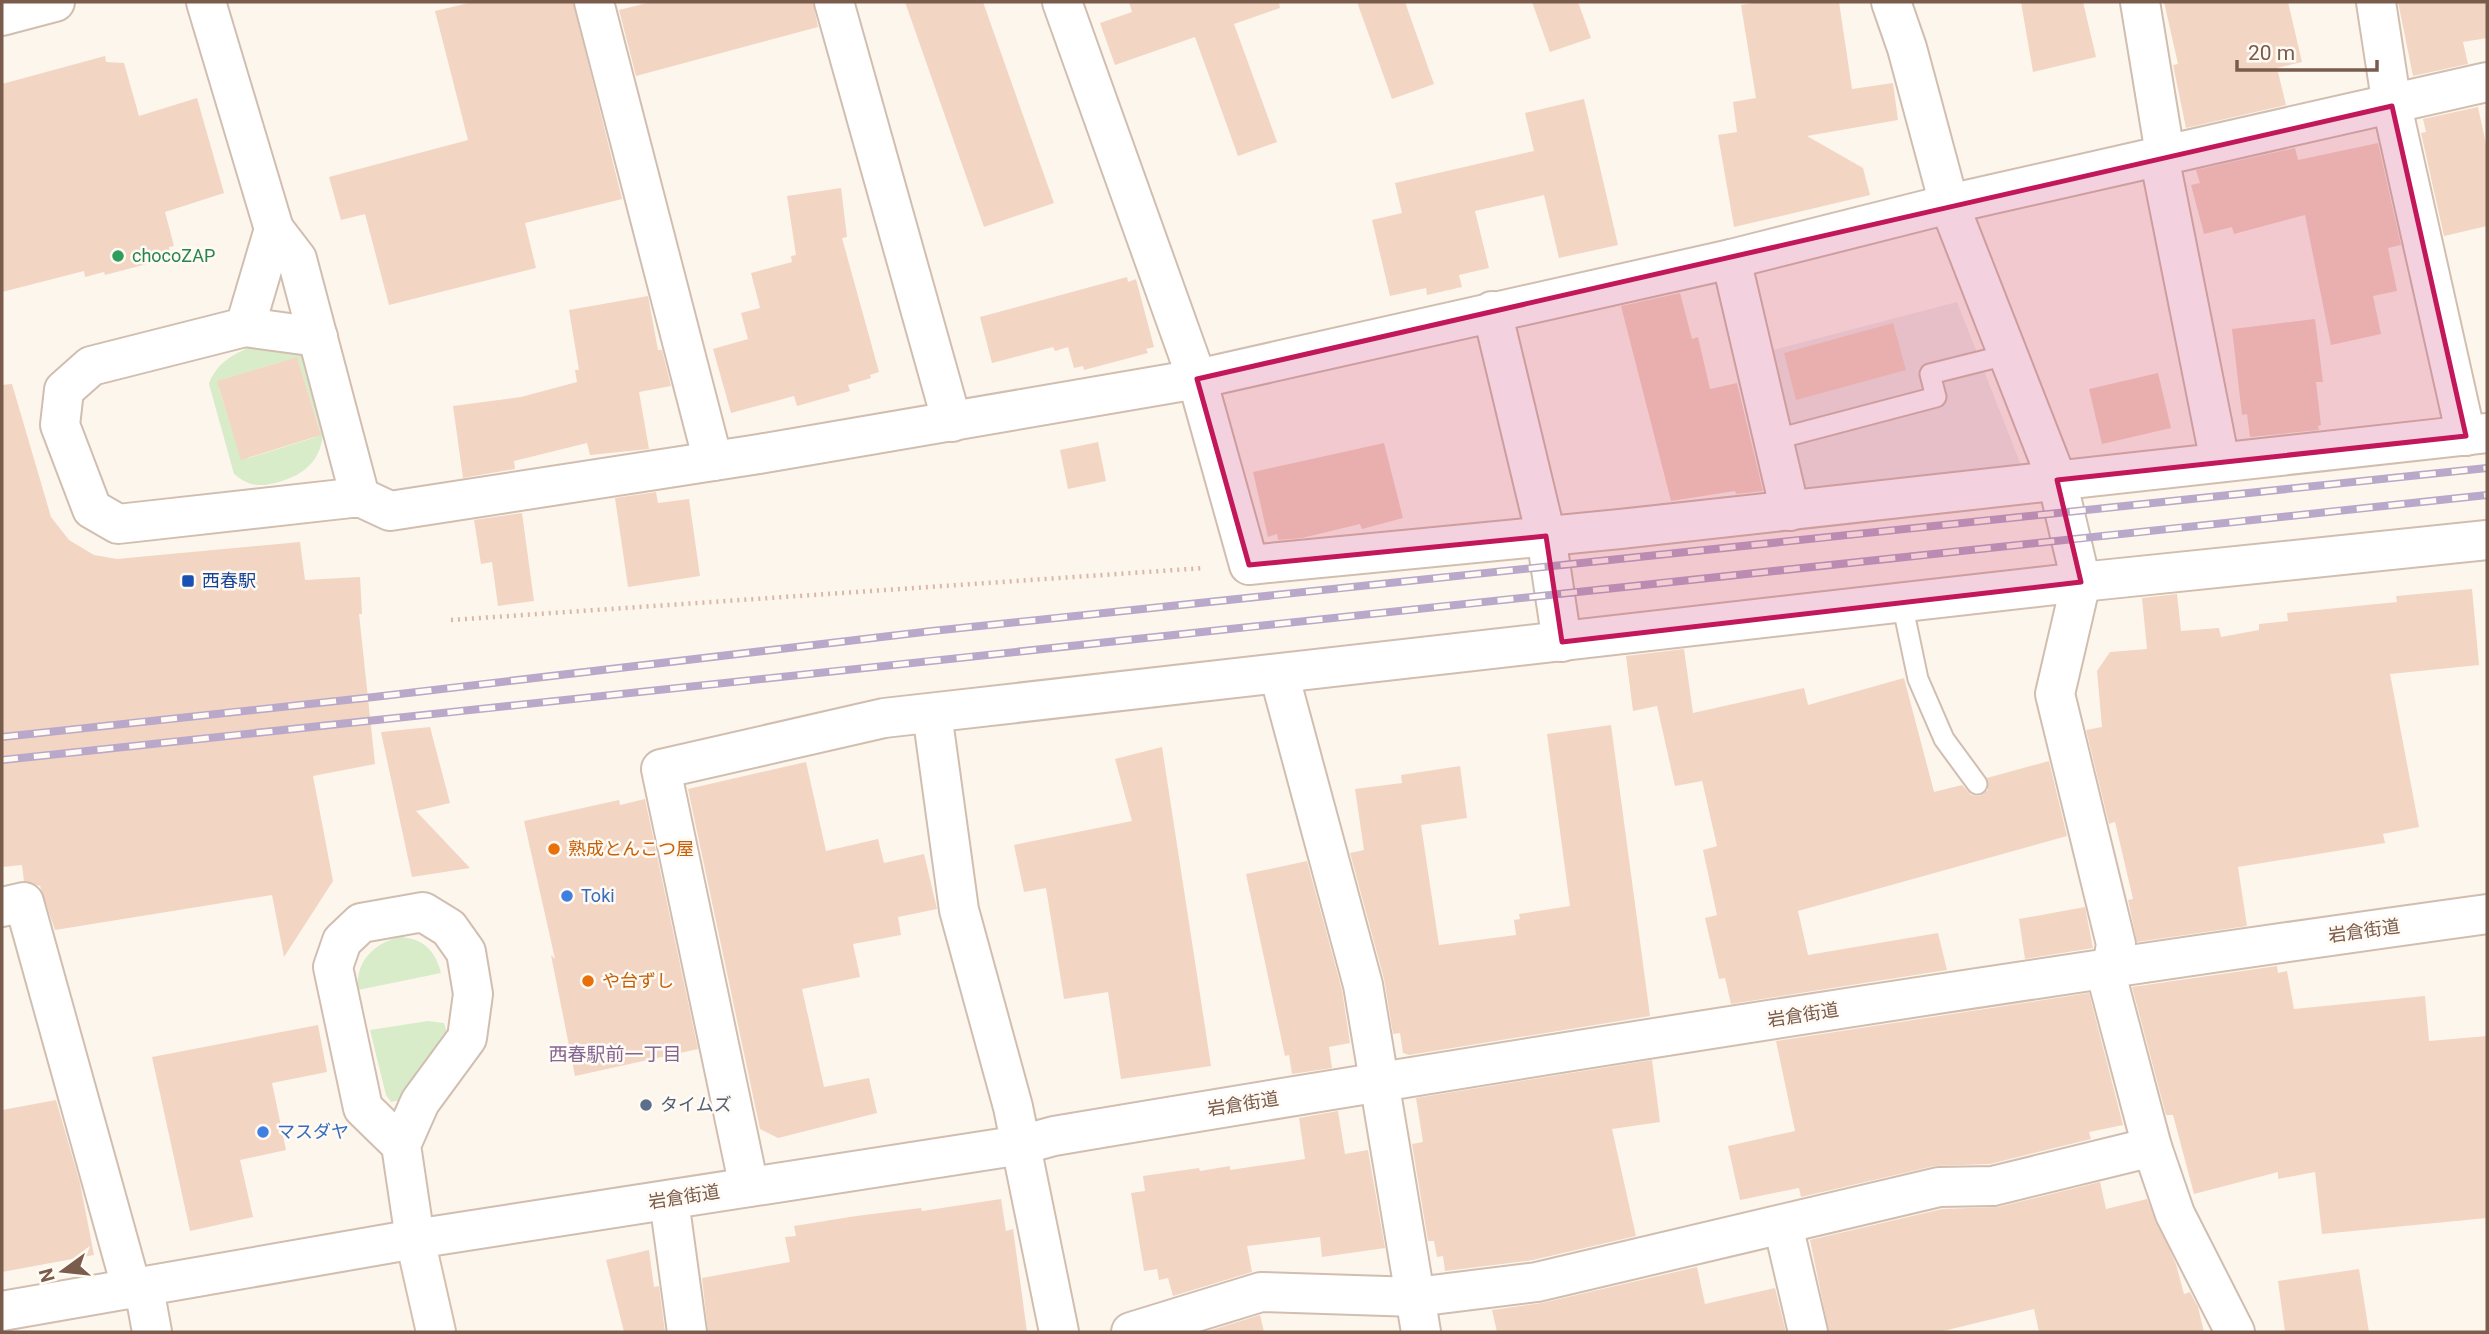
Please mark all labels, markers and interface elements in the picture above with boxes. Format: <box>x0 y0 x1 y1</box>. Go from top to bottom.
scale bar <box>2237 28 2377 72</box>
text: 20 m <box>2248 41 2295 65</box>
place label: chocoZAP <box>132 245 215 266</box>
marker: chocoZAP <box>110 248 126 264</box>
place label: 西春駅 <box>202 570 256 591</box>
marker: 西春駅 <box>180 573 196 589</box>
place label: 熟成とんこつ屋 <box>568 838 694 859</box>
marker: 熟成とんこつ屋 <box>546 841 562 857</box>
place label: Toki <box>581 885 615 906</box>
marker: Toki <box>559 888 575 904</box>
street label: 岩倉街道 <box>2327 915 2401 946</box>
place label: や台ずし <box>602 970 674 991</box>
marker: や台ずし <box>580 973 596 989</box>
street label: 岩倉街道 <box>1766 999 1840 1031</box>
district label: 西春駅前一丁目 <box>548 1043 682 1066</box>
street label: 岩倉街道 <box>1206 1088 1280 1120</box>
place label: タイムズ <box>660 1094 732 1115</box>
marker: タイムズ <box>638 1097 654 1113</box>
place label: マスダヤ <box>277 1121 349 1142</box>
marker: マスダヤ <box>255 1124 271 1140</box>
street label: 岩倉街道 <box>647 1181 721 1213</box>
north arrow <box>28 1236 98 1306</box>
text: N <box>34 1266 60 1285</box>

